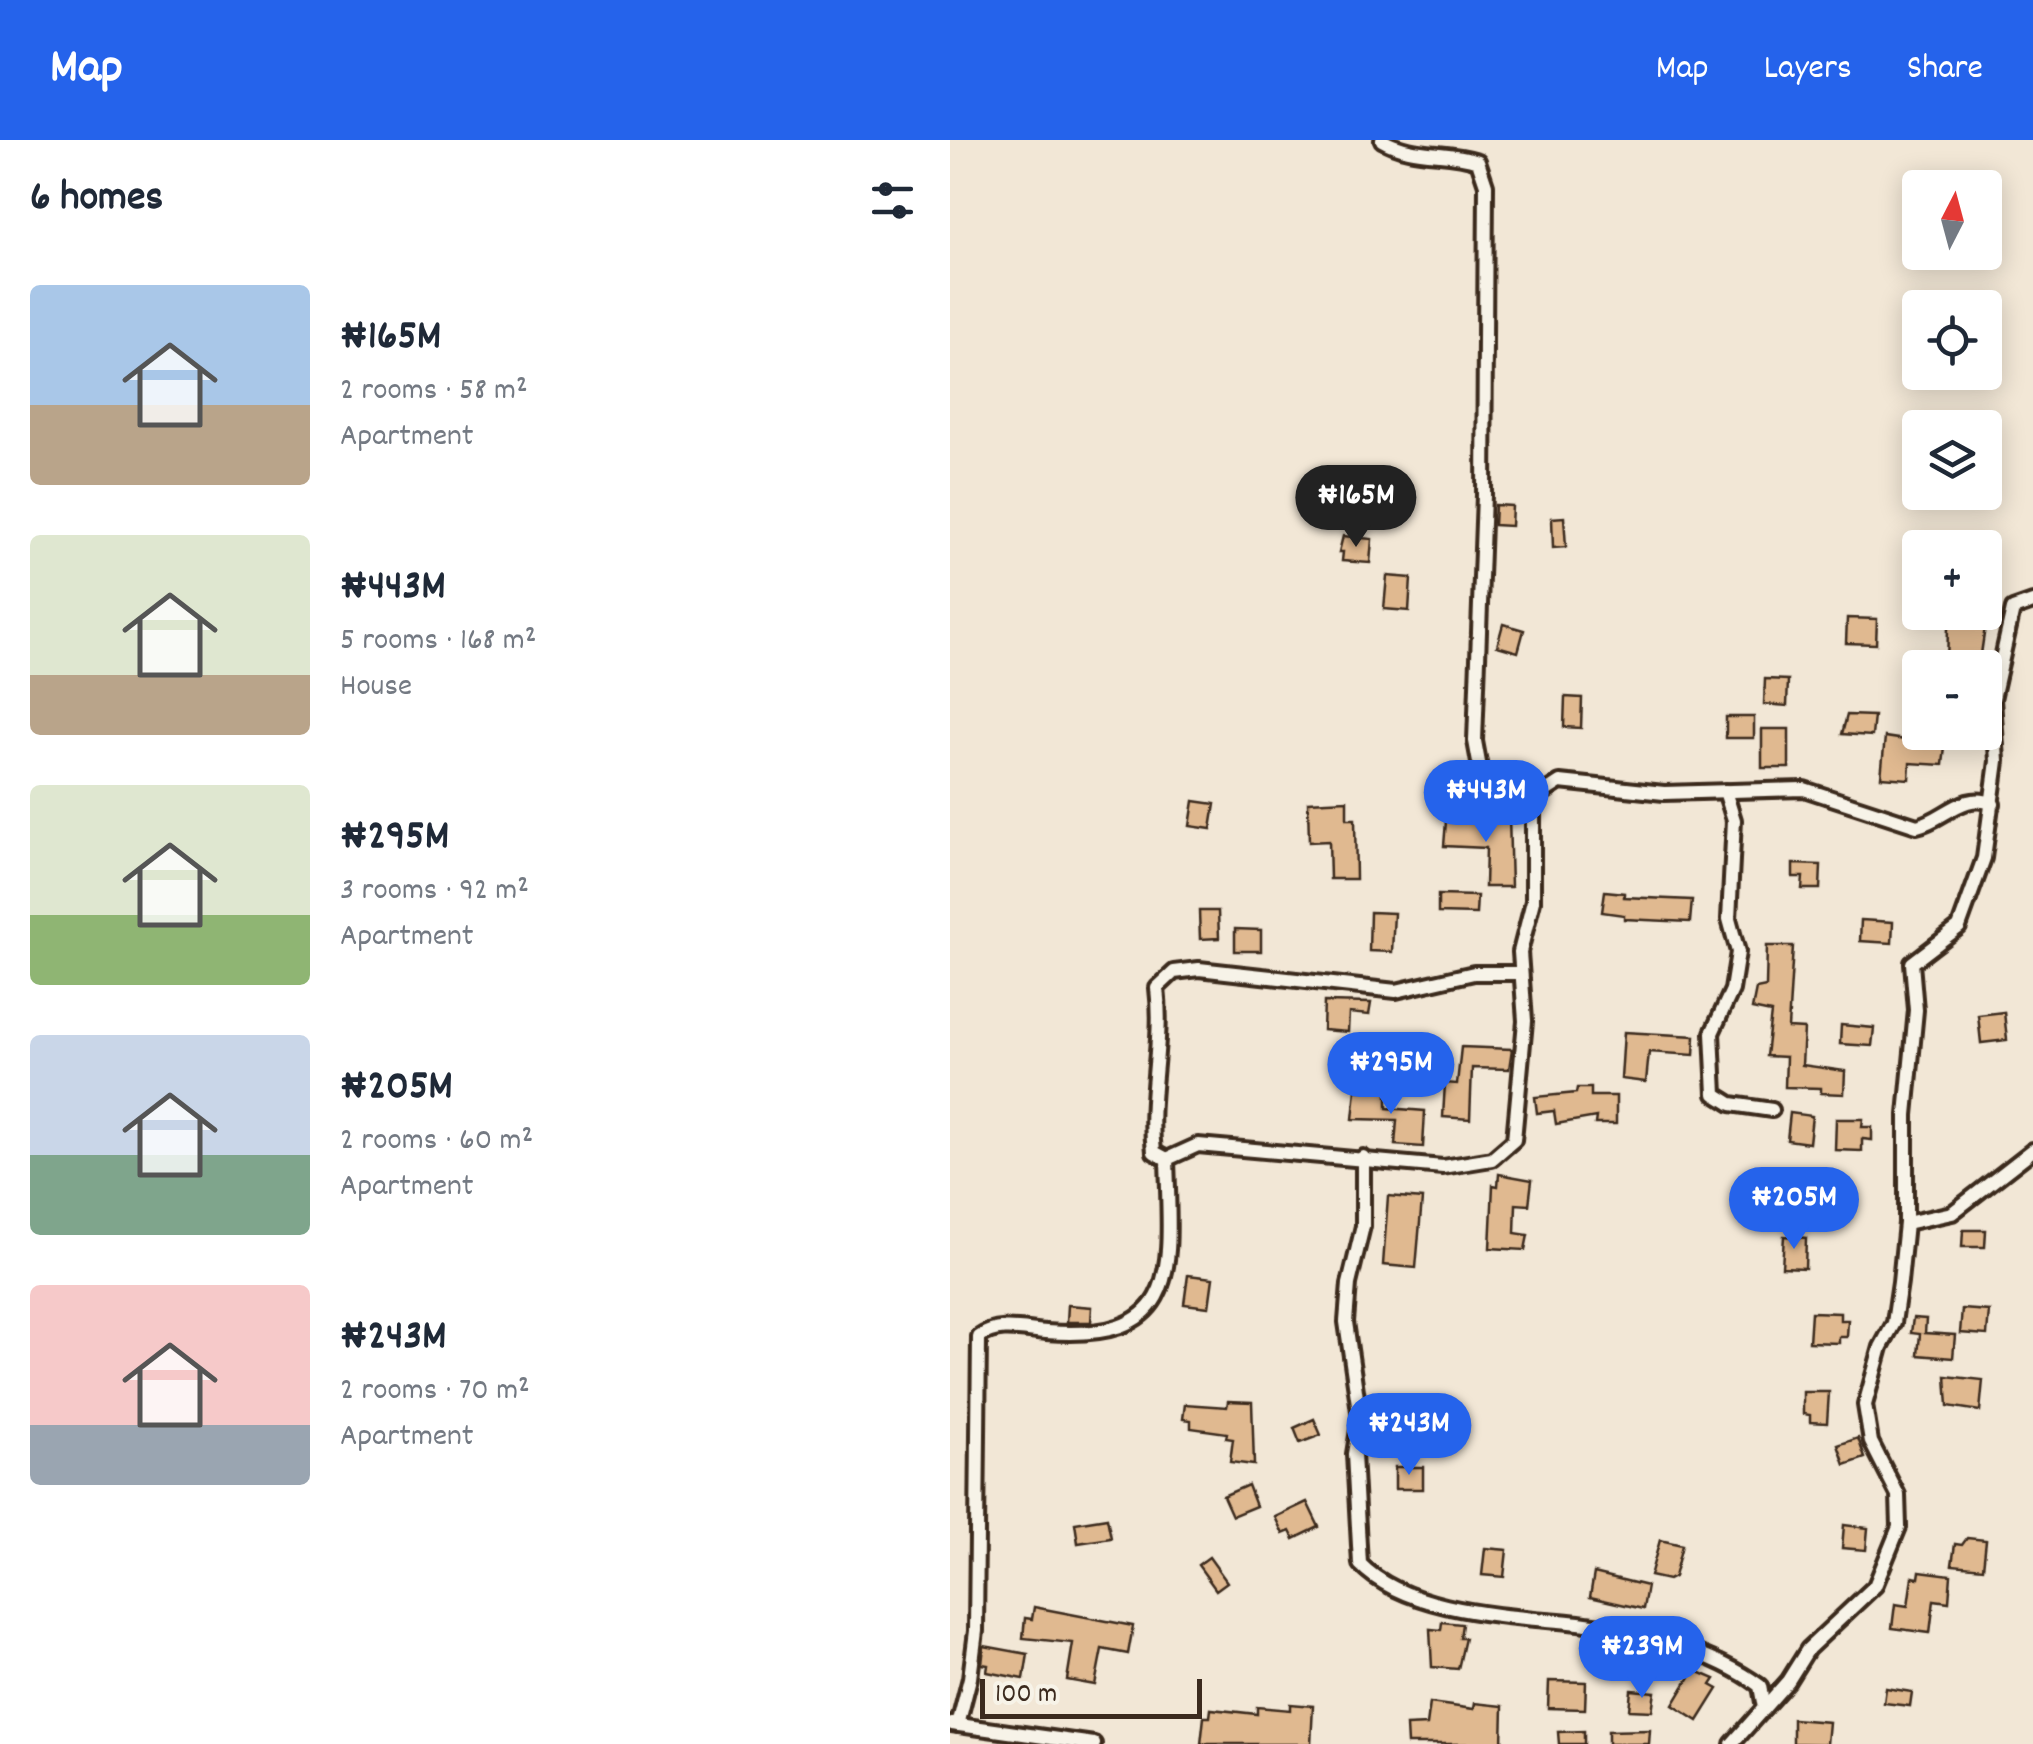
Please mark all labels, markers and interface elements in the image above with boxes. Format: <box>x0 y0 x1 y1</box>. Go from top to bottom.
text: Map <box>50 36 123 105</box>
text: Map <box>1656 45 1709 95</box>
text: Layers <box>1764 45 1852 95</box>
text: Share <box>1907 45 1983 95</box>
text: 6 homes <box>30 170 163 230</box>
north arrow <box>1902 170 2002 270</box>
map controls <box>1902 170 2002 750</box>
icon: filters <box>865 173 920 228</box>
button: locate <box>1902 290 2002 390</box>
text: ₦165M <box>340 309 441 369</box>
icon: home <box>110 325 230 445</box>
text: 2 rooms · 58 m² <box>340 369 528 415</box>
button: layers <box>1902 410 2002 510</box>
text: Apartment <box>340 415 474 461</box>
pin: ₦165M <box>1286 465 1426 550</box>
text: ₦165M <box>1317 474 1395 520</box>
button: + <box>1902 530 2002 630</box>
text: ₦443M <box>340 559 446 619</box>
icon: home <box>110 575 230 695</box>
text: 5 rooms · 168 m² <box>340 619 536 665</box>
button: − <box>1902 650 2002 750</box>
text: House <box>340 665 412 711</box>
pin: ₦443M <box>1416 760 1556 845</box>
text: ₦443M <box>1446 769 1526 815</box>
text: ₦295M <box>340 809 449 869</box>
icon: home <box>110 825 230 945</box>
text: 3 rooms · 92 m² <box>340 869 529 915</box>
text: Apartment <box>340 915 474 961</box>
pin: ₦295M <box>1321 1032 1461 1117</box>
text: ₦295M <box>1349 1041 1433 1087</box>
text: ₦205M <box>340 1059 453 1119</box>
icon: home <box>110 1075 230 1195</box>
text: 2 rooms · 60 m² <box>340 1119 533 1165</box>
text: Apartment <box>340 1165 474 1211</box>
pin: ₦205M <box>1724 1167 1864 1252</box>
text: ₦205M <box>1751 1176 1837 1222</box>
text: ₦243M <box>340 1309 447 1369</box>
icon: home <box>110 1325 230 1445</box>
text: 2 rooms · 70 m² <box>340 1369 530 1415</box>
pin: ₦243M <box>1339 1393 1479 1478</box>
text: ₦243M <box>1368 1402 1450 1448</box>
text: Apartment <box>340 1415 474 1461</box>
pin: ₦239M <box>1572 1616 1712 1701</box>
text: ₦239M <box>1601 1625 1683 1671</box>
scale bar <box>980 1674 1202 1718</box>
text: 100 m <box>995 1676 1057 1716</box>

